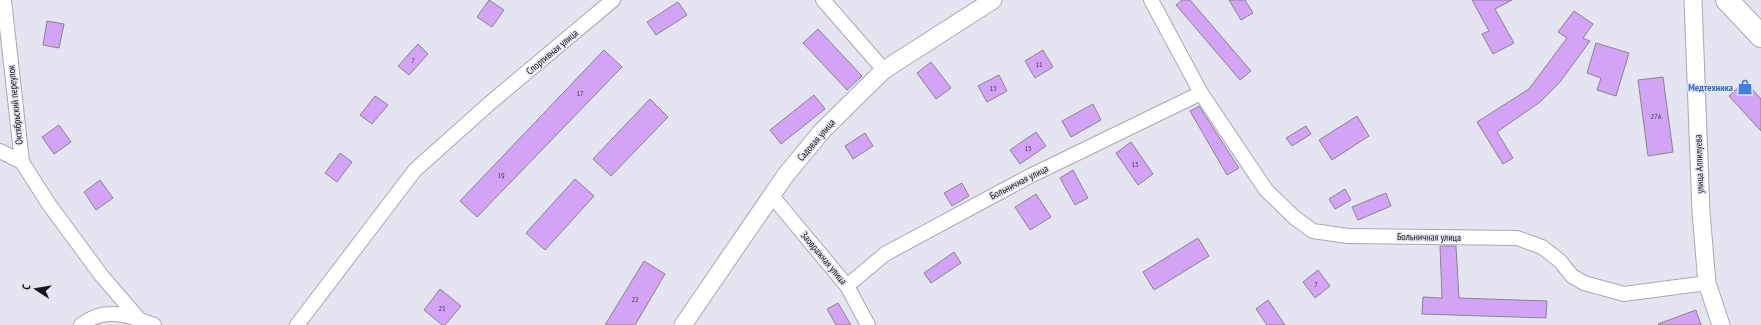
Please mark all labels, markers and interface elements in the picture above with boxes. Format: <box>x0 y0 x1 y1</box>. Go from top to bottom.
street label: Спортивная улица <box>523 27 581 77</box>
house number: 7 <box>411 55 415 65</box>
house number: 11 <box>1035 59 1043 69</box>
street label: Октябрьский переулок <box>4 65 26 145</box>
shop icon: Медтехника <box>1736 78 1754 96</box>
place label: Медтехника <box>1688 81 1733 94</box>
house number: 13 <box>989 83 997 93</box>
house number: 17 <box>576 88 584 98</box>
house number: 27А <box>1651 111 1662 121</box>
street label: Садовая улица <box>794 116 838 164</box>
street label: улица Аллилуева <box>1691 134 1707 194</box>
house number: 15 <box>1024 143 1032 153</box>
house number: 13 <box>1131 159 1139 169</box>
street label: Больничная улица <box>987 162 1051 202</box>
house number: 19 <box>497 170 505 180</box>
street label: Заовражная улица <box>798 229 850 287</box>
street label: Больничная улица <box>1397 230 1461 244</box>
north arrow <box>16 269 56 309</box>
house number: 7 <box>1314 279 1318 289</box>
text: С <box>19 283 34 291</box>
house number: 22 <box>631 294 639 304</box>
house number: 21 <box>438 303 446 313</box>

